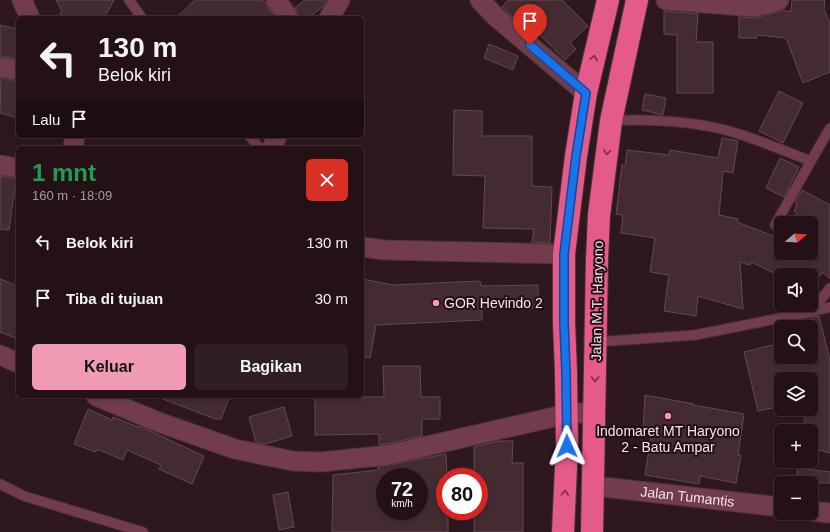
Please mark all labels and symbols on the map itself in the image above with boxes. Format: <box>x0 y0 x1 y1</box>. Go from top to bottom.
pin <box>513 4 547 45</box>
one-way arrow <box>590 54 598 61</box>
one-way arrow <box>603 149 612 155</box>
north arrow <box>774 216 818 260</box>
street label: Jalan M.T. Haryono <box>588 240 606 361</box>
place label: GOR Hevindo 2 <box>444 295 543 311</box>
marker: GOR Hevindo 2 <box>431 298 441 308</box>
one-way arrow <box>591 376 599 382</box>
marker: Indomaret MT Haryono 2 - Batu Ampar <box>663 411 673 421</box>
place label: Indomaret MT Haryono 2 - Batu Ampar <box>596 423 740 455</box>
position arrow <box>546 425 588 467</box>
speed limit sign: 80 <box>436 468 488 520</box>
street label: Jalan Tumantis <box>640 483 735 510</box>
one-way arrow <box>561 490 569 496</box>

